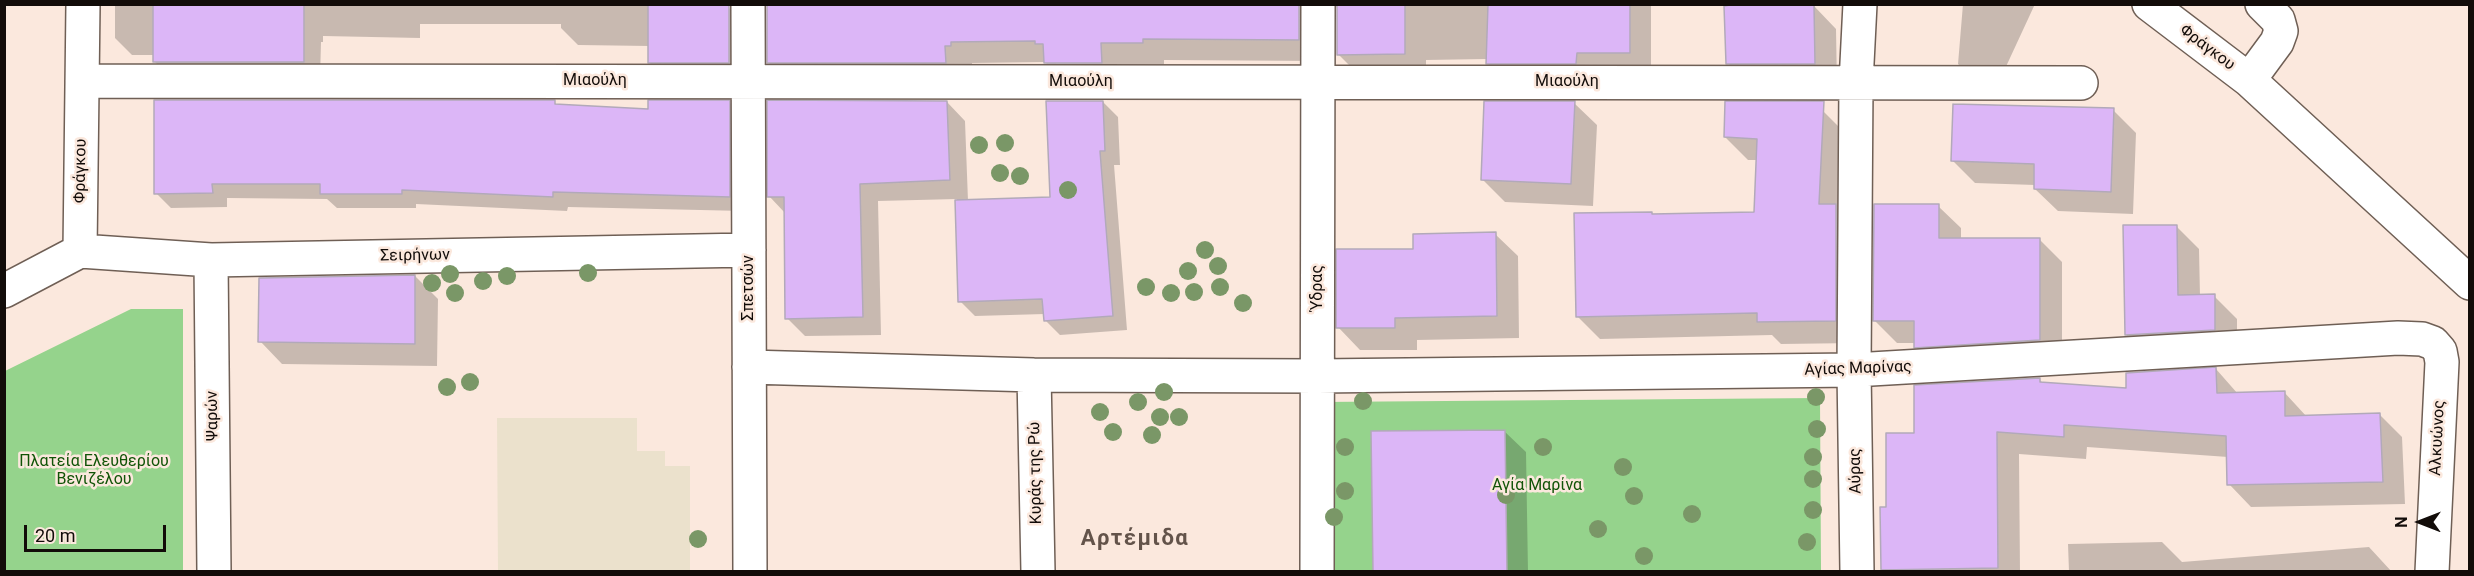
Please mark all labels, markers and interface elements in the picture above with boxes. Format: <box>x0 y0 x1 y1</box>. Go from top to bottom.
street label: Φράγκου <box>2176 21 2238 75</box>
street label: Μιαούλη <box>563 71 627 91</box>
street label: Μιαούλη <box>1049 72 1113 92</box>
street label: Μιαούλη <box>1535 72 1599 92</box>
street label: Φράγκου <box>71 139 91 203</box>
street label: Σειρήνων <box>380 246 450 266</box>
street label: Σπετσών <box>739 255 759 321</box>
street label: Ύδρας <box>1308 265 1328 311</box>
street label: Αγίας Μαρίνας <box>1804 358 1912 380</box>
street label: Ψαρών <box>203 391 223 441</box>
street label: Αλκυώνος <box>2426 400 2450 476</box>
street label: Κυράς της Ρώ <box>1026 422 1046 524</box>
street label: Αύρας <box>1846 448 1866 494</box>
park label: Πλατεία Ελευθερίου Βενιζέλου <box>19 452 169 490</box>
park label: Αγία Μαρίνα <box>1492 476 1582 496</box>
north arrow <box>2390 492 2450 552</box>
scale bar <box>27 513 170 551</box>
text: N <box>2392 516 2411 528</box>
text: 20 m <box>35 525 75 546</box>
district label: Αρτέμιδα <box>1081 526 1189 552</box>

